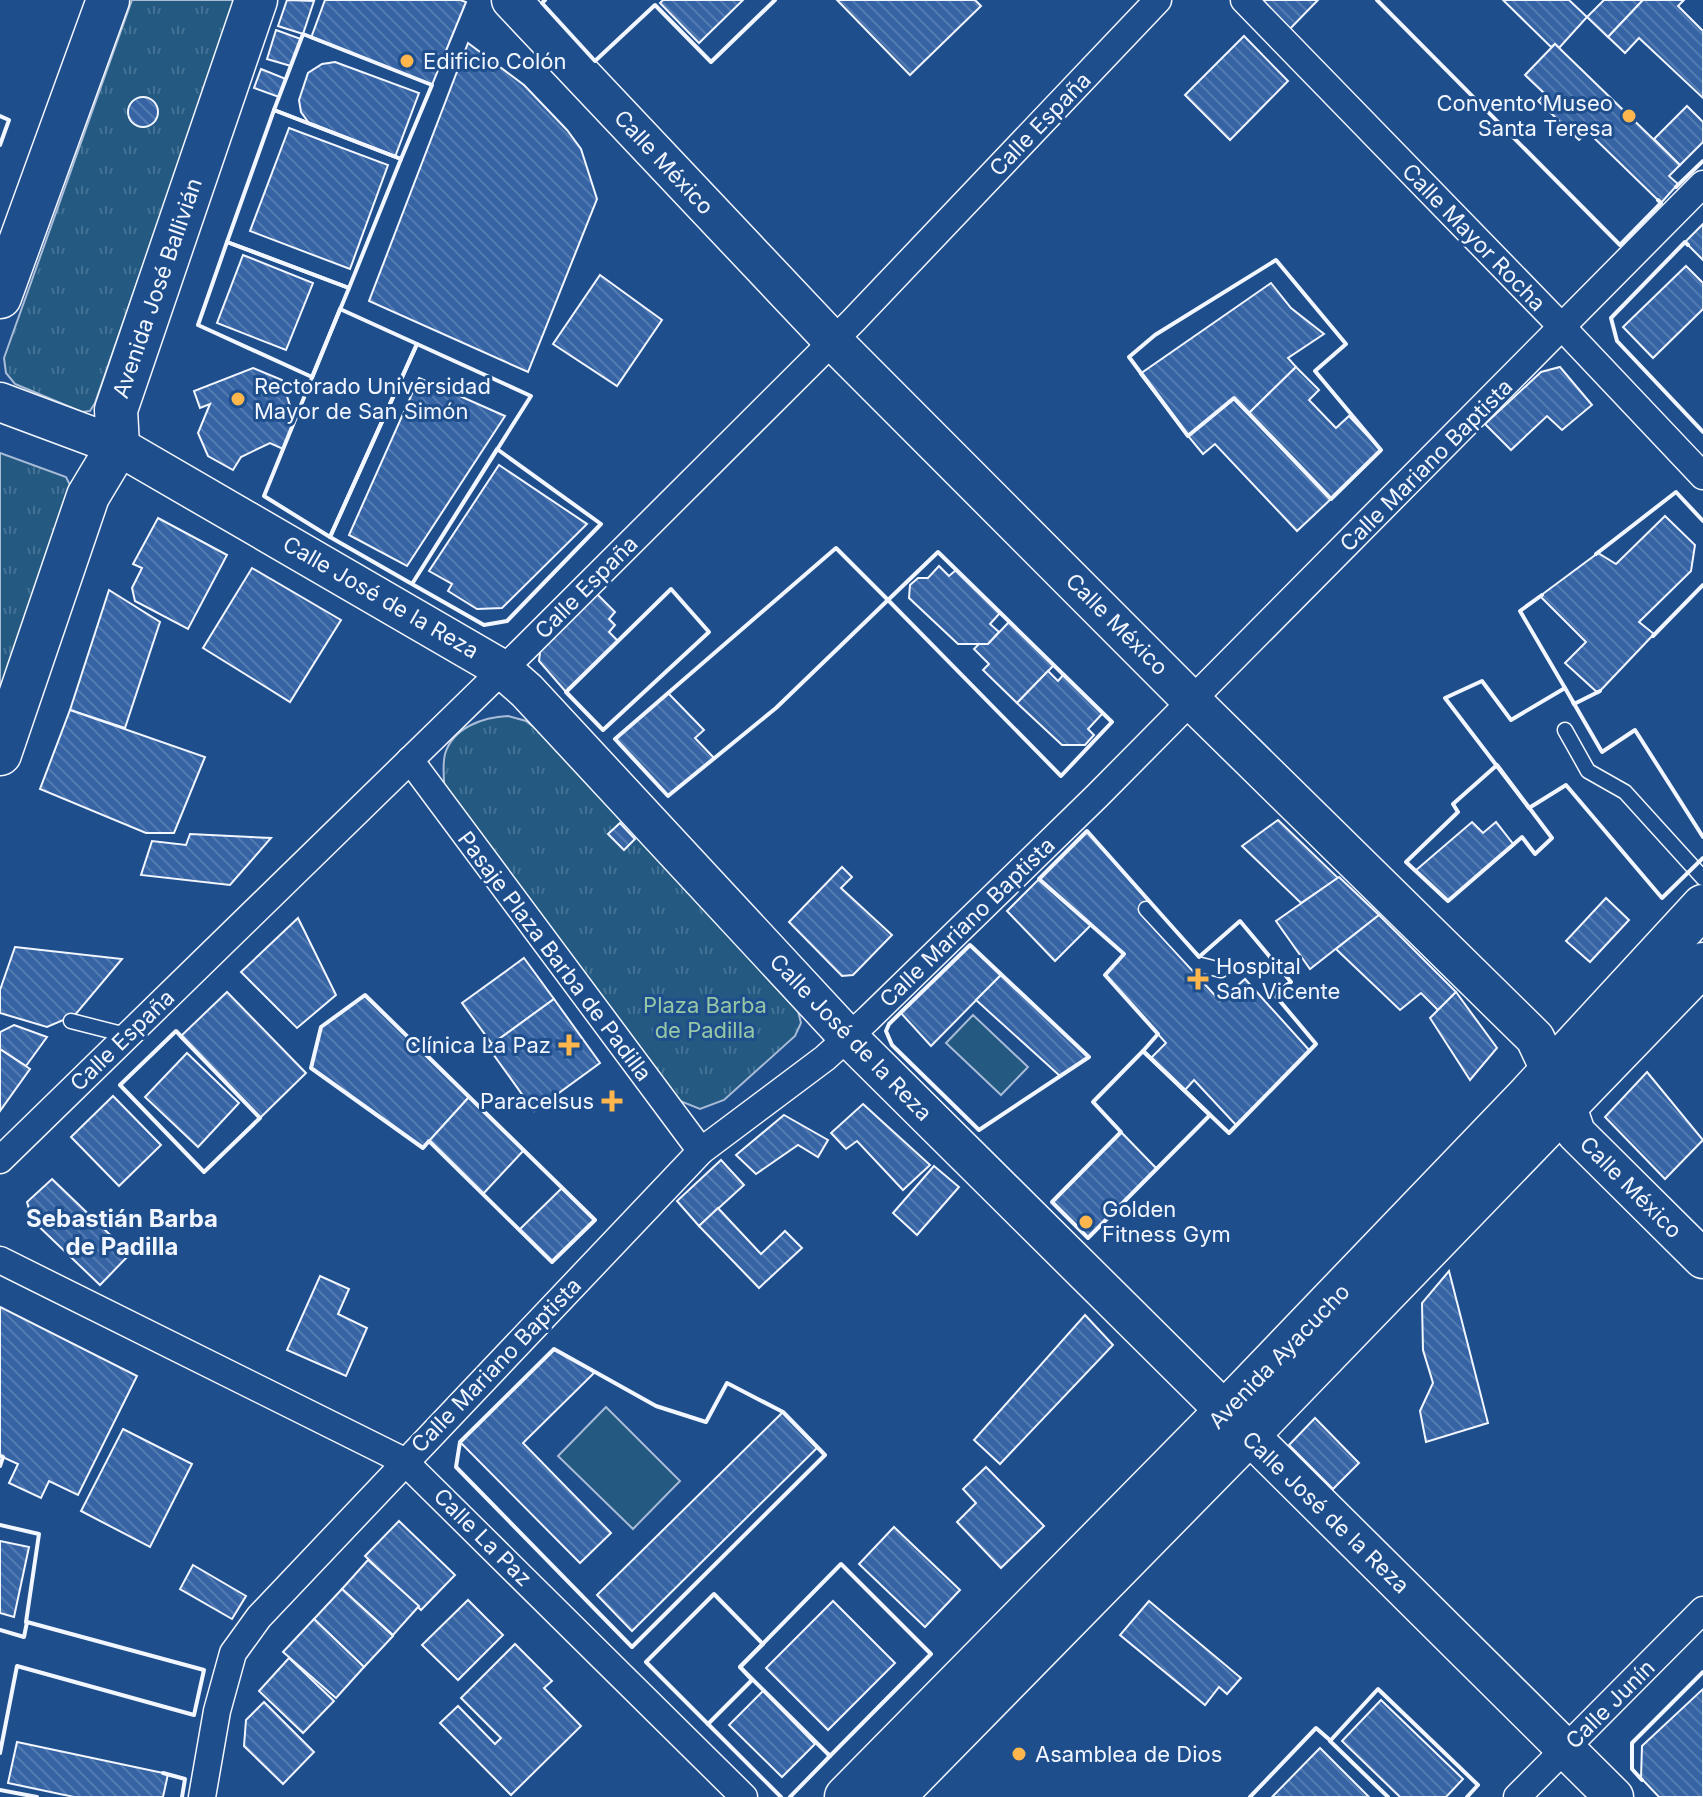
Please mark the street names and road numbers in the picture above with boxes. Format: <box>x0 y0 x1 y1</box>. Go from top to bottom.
street label: Calle España <box>984 67 1096 181</box>
street label: Calle México <box>609 104 719 220</box>
street label: Calle Mayor Rocha <box>1397 158 1551 316</box>
street label: Avenida José Ballivián <box>107 175 207 401</box>
street label: Calle Mariano Baptista <box>1334 373 1518 557</box>
street label: Calle José de la Reza <box>279 530 483 664</box>
street label: Calle España <box>529 530 643 644</box>
street label: Calle México <box>1061 568 1173 680</box>
street label: Pasaje Plaza Barba de Padilla <box>453 826 657 1086</box>
street label: Calle Mariano Baptista <box>874 832 1060 1012</box>
street label: Calle José de la Reza <box>765 948 937 1126</box>
street label: Calle España <box>65 984 179 1096</box>
street label: Calle México <box>1575 1131 1687 1243</box>
street label: Calle Mariano Baptista <box>406 1272 586 1458</box>
street label: Avenida Ayacucho <box>1203 1278 1355 1434</box>
street label: Calle José de la Reza <box>1237 1426 1415 1598</box>
street label: Calle La Paz <box>429 1483 537 1591</box>
street label: Calle Junín <box>1560 1654 1660 1754</box>

